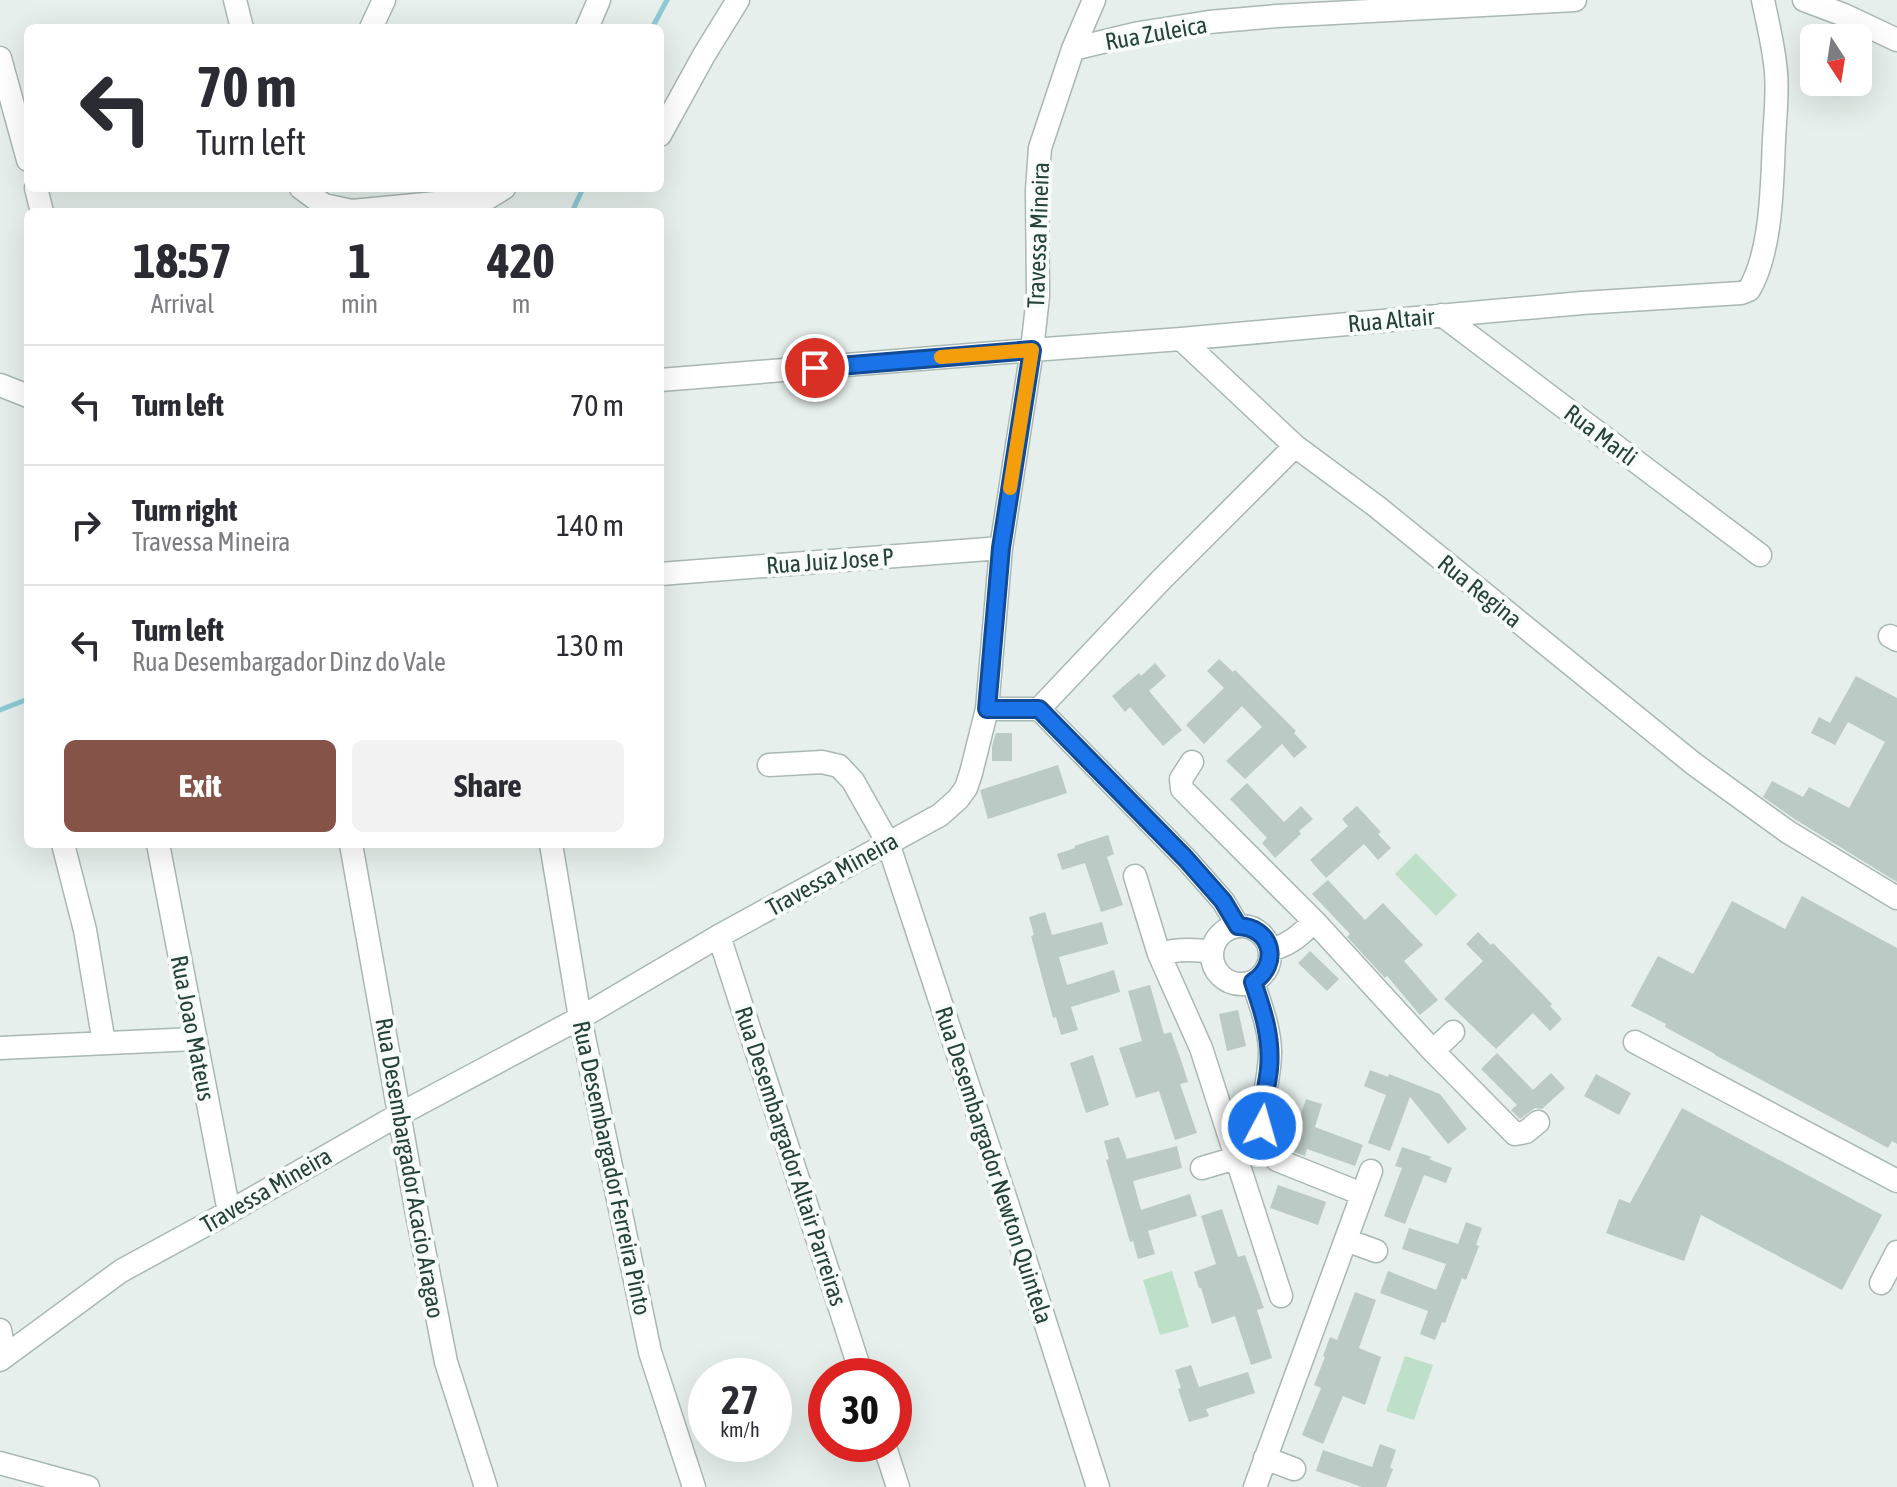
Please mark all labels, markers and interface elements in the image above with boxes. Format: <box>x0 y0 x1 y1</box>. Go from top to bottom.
street label: Rua Zuleica <box>1103 11 1209 55</box>
north arrow <box>1800 24 1872 96</box>
map controls <box>1800 24 1872 96</box>
text: 70 m <box>196 55 297 119</box>
icon: left <box>64 56 168 160</box>
text: Turn left <box>196 121 306 163</box>
street label: Travessa Mineira <box>1022 161 1054 309</box>
text: 18:57 <box>133 233 232 288</box>
text: 1 <box>348 233 371 288</box>
text: 420 <box>487 233 555 288</box>
text: Arrival <box>151 289 214 319</box>
text: min <box>341 289 378 319</box>
text: m <box>512 289 530 319</box>
street label: Rua Altair <box>1347 303 1436 337</box>
pin <box>781 334 849 402</box>
icon: arrive <box>793 346 837 390</box>
icon: left <box>64 383 108 427</box>
text: Turn left <box>132 388 224 422</box>
text: 70 m <box>570 388 624 422</box>
street label: Rua Marli <box>1559 399 1643 471</box>
text: Turn right <box>132 493 238 527</box>
icon: right <box>64 503 108 547</box>
text: 140 m <box>556 508 624 542</box>
text: Travessa Mineira <box>132 527 290 557</box>
street label: Rua Juiz Jose P <box>765 543 895 579</box>
street label: Rua Regina <box>1433 549 1527 633</box>
text: Turn left <box>132 613 224 647</box>
icon: left <box>64 623 108 667</box>
text: 130 m <box>556 628 624 662</box>
text: Rua Desembargador Dinz do Vale <box>132 647 446 677</box>
button: Exit <box>64 740 336 832</box>
button: Share <box>352 740 624 832</box>
street label: Travessa Mineira <box>762 827 902 921</box>
street label: Rua Joao Mateus <box>166 953 220 1103</box>
street label: Rua Desembargador Altair Parreiras <box>730 1003 852 1309</box>
street label: Rua Desembargador Newton Quintela <box>930 1003 1058 1327</box>
street label: Rua Desembargador Acacio Aragao <box>370 1016 450 1320</box>
street label: Rua Desembargador Ferreira Pinto <box>568 1018 656 1318</box>
position arrow <box>1220 1084 1304 1168</box>
street label: Travessa Mineira <box>196 1142 336 1238</box>
speed limit sign: 30 <box>808 1358 912 1462</box>
text: 27 <box>721 1377 759 1422</box>
text: km/h <box>720 1418 760 1441</box>

